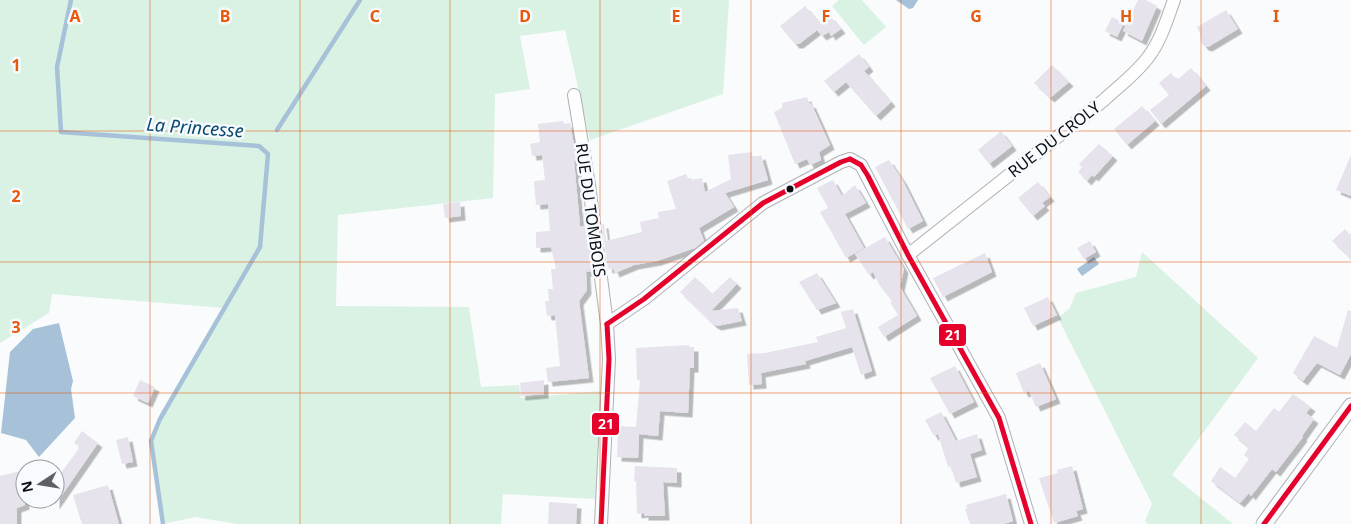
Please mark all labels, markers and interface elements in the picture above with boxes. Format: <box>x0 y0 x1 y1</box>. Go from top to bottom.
text: A <box>69 5 81 27</box>
text: B <box>220 5 230 27</box>
text: C <box>370 5 380 27</box>
text: D <box>519 5 531 27</box>
text: E <box>672 5 681 27</box>
text: F <box>822 5 830 27</box>
text: G <box>970 5 982 27</box>
text: H <box>1120 5 1132 27</box>
text: I <box>1273 5 1279 27</box>
text: 1 <box>11 54 21 76</box>
street label: RUE DU CROLY <box>1003 95 1106 182</box>
water label: La Princesse <box>146 112 245 142</box>
street label: RUE DU TOMBOIS <box>571 142 611 279</box>
unlabelled marker <box>785 184 795 194</box>
text: 2 <box>11 185 21 207</box>
text: 3 <box>11 316 21 338</box>
line badge: 21 <box>938 323 967 347</box>
text: 21 <box>945 325 961 344</box>
line badge: 21 <box>591 412 620 436</box>
text: 21 <box>598 414 614 433</box>
north arrow <box>15 459 65 509</box>
text: N <box>16 479 37 494</box>

